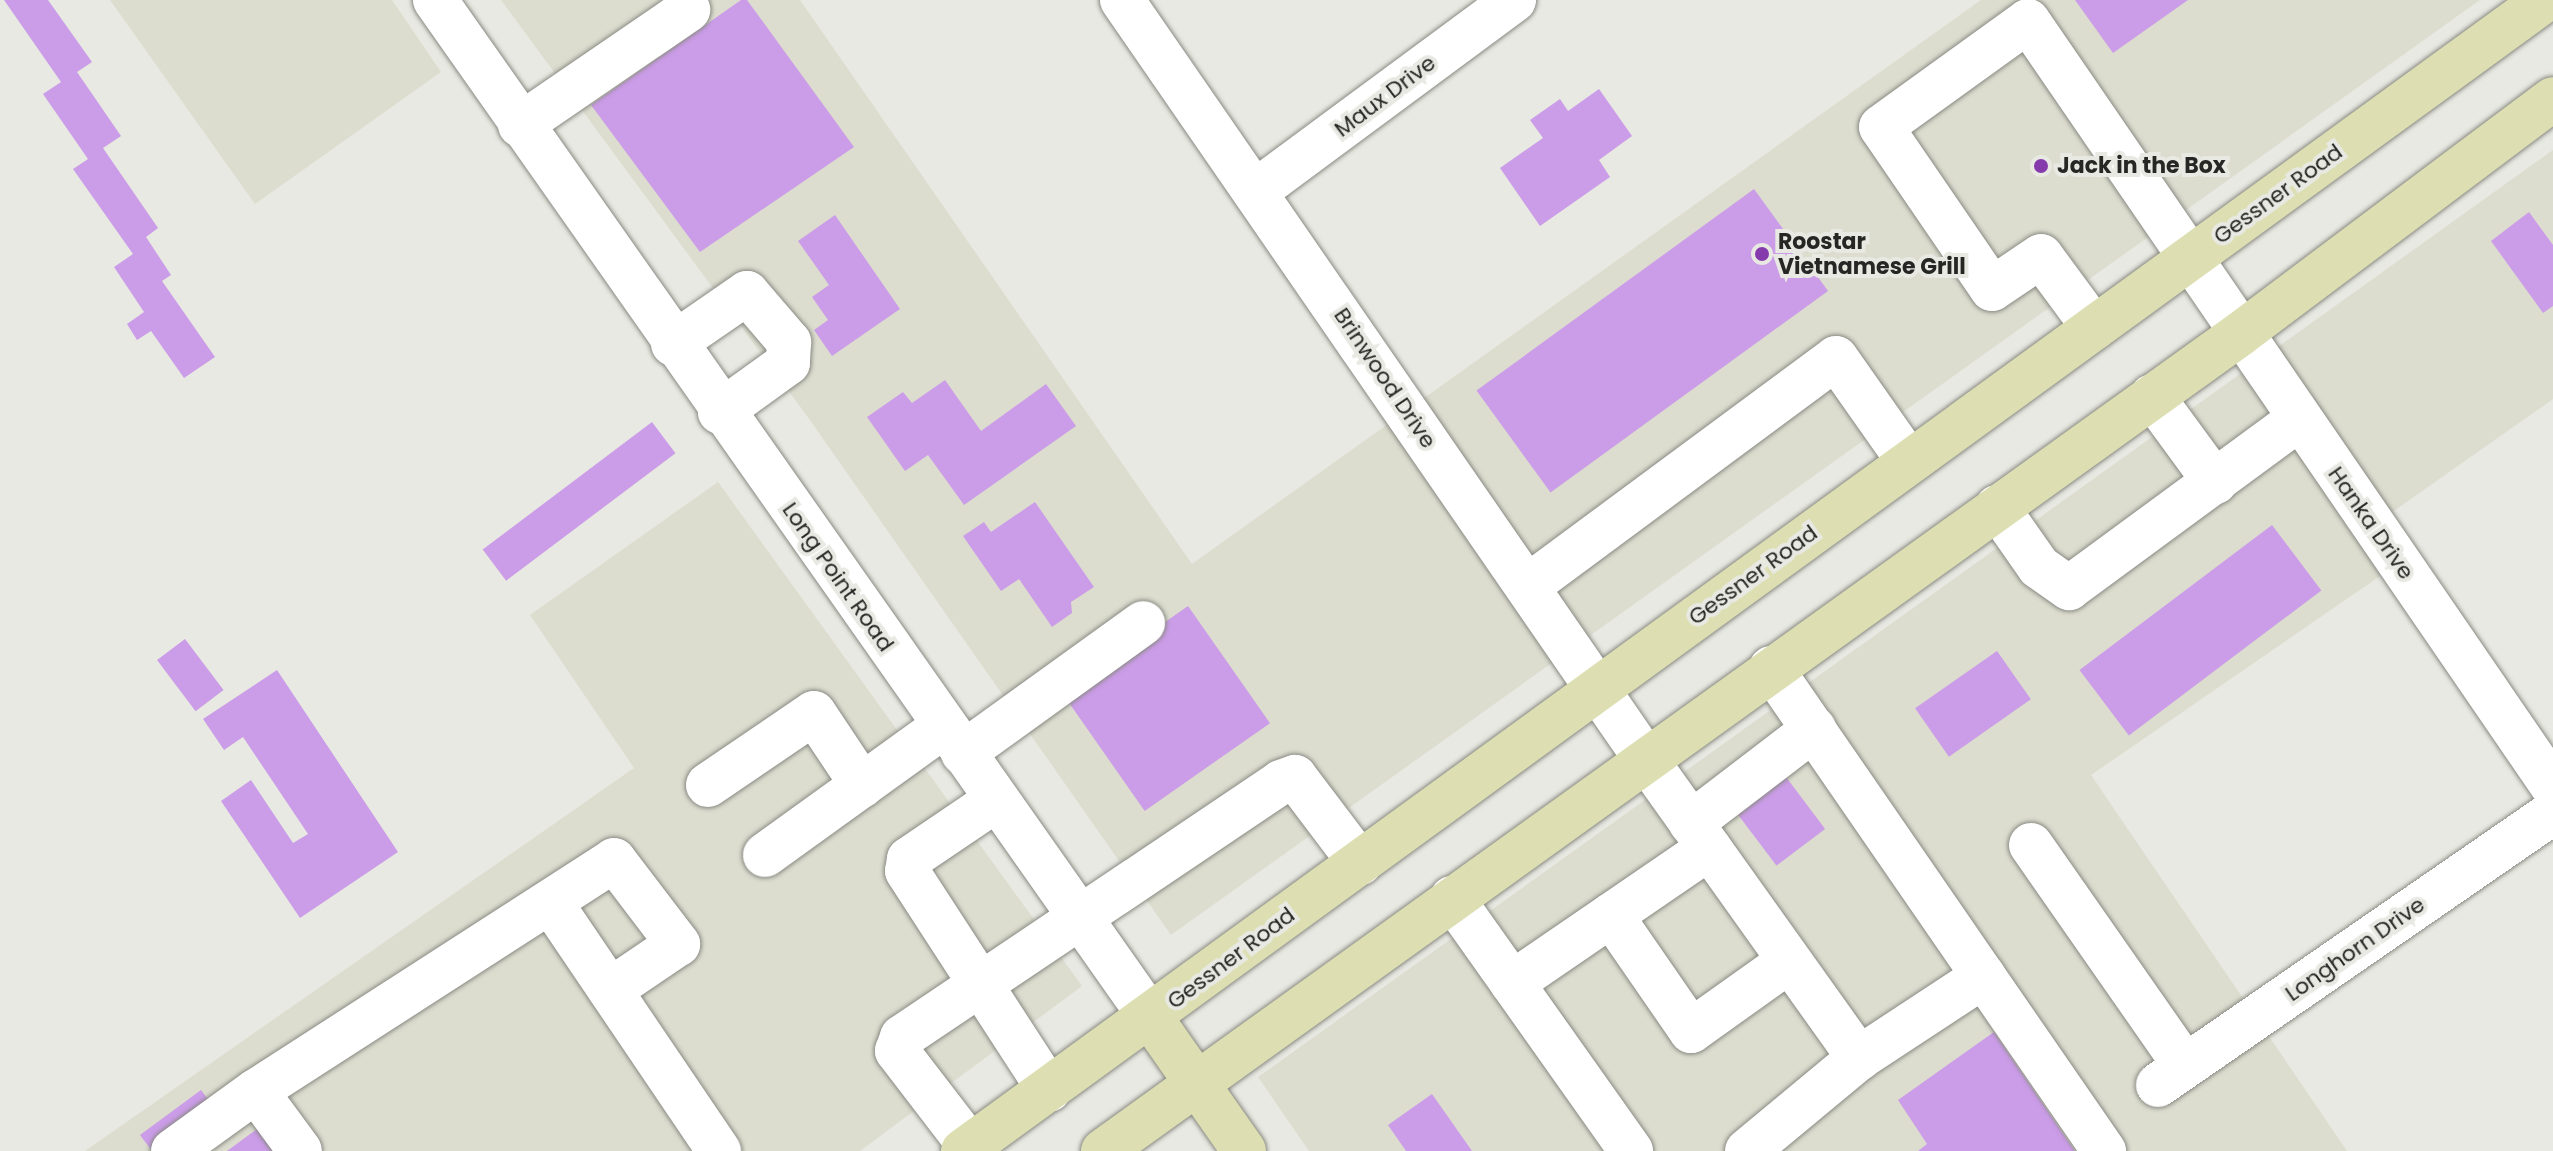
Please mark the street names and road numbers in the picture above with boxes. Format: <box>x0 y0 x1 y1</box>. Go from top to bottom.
street label: Maux Drive <box>1329 50 1441 142</box>
street label: Gessner Road <box>2208 138 2348 250</box>
street label: Brinwood Drive <box>1328 303 1442 453</box>
street label: Hanka Drive <box>2323 462 2419 584</box>
street label: Long Point Road <box>777 497 899 657</box>
street label: Gessner Road <box>1683 519 1823 631</box>
street label: Longhorn Drive <box>2280 891 2430 1007</box>
street label: Gessner Road <box>1162 902 1300 1014</box>

